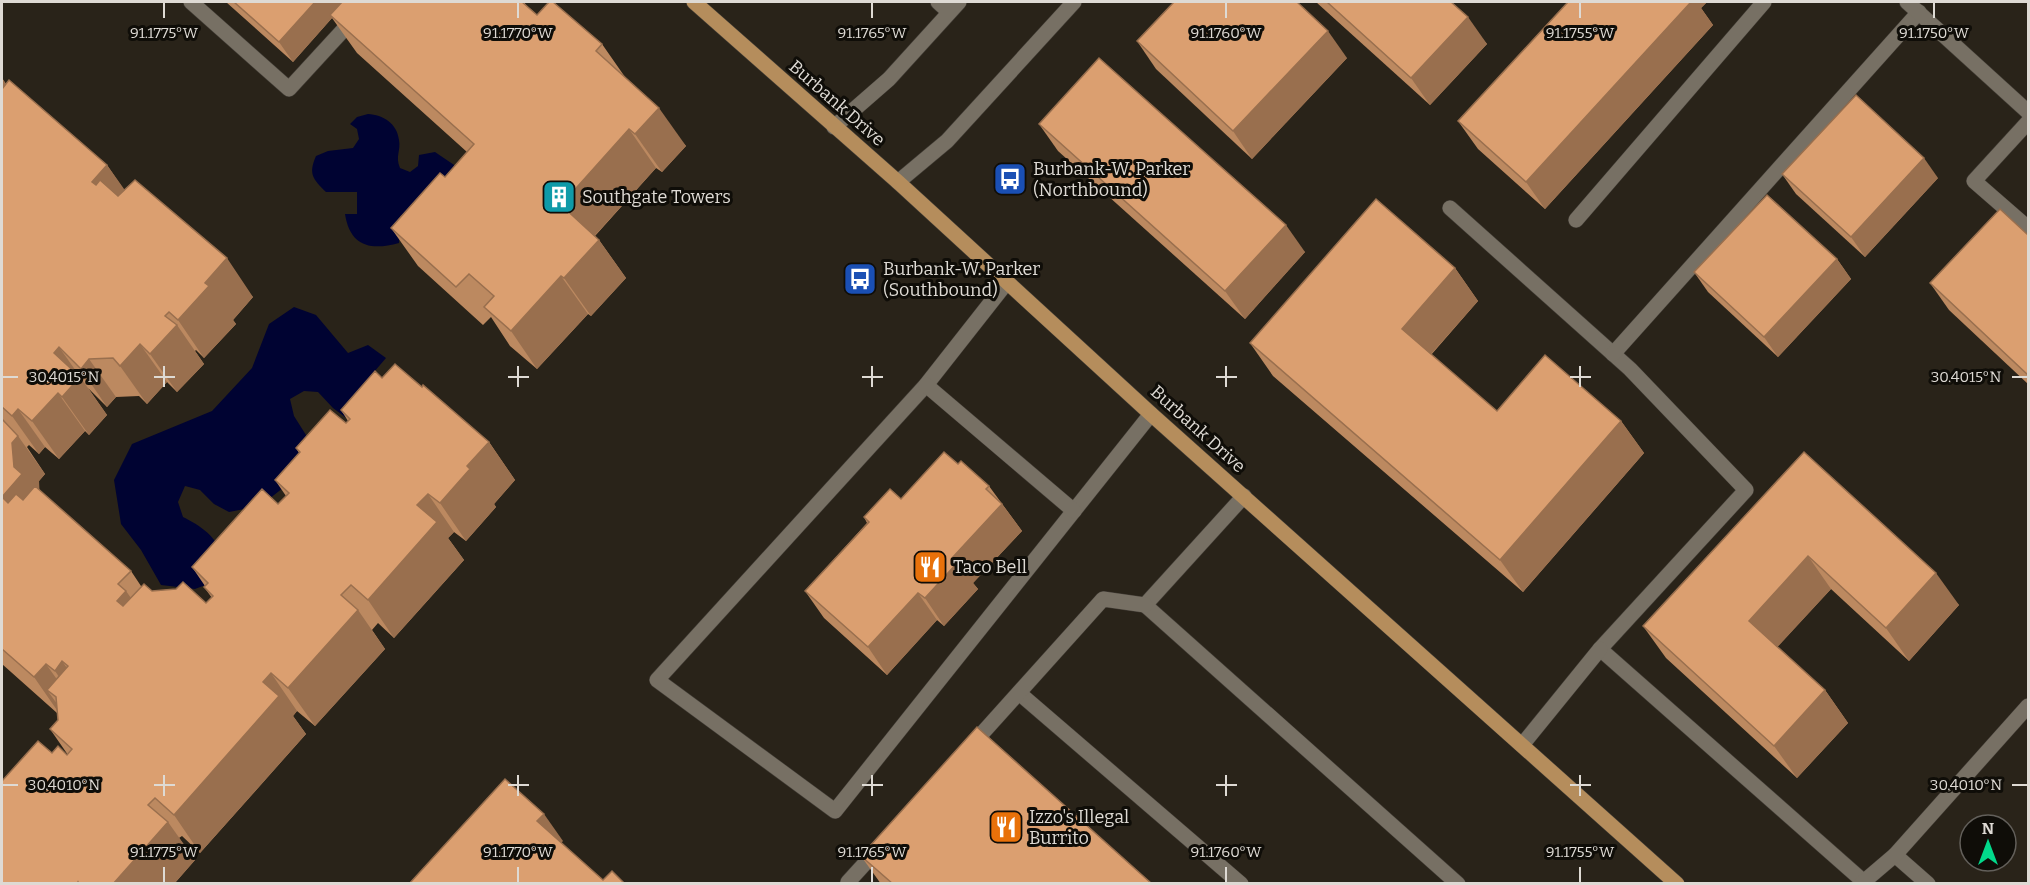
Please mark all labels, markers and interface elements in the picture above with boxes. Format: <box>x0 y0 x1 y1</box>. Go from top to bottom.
text: 91.1775°W <box>130 24 199 42</box>
text: 91.1770°W <box>483 24 554 42</box>
text: 91.1765°W <box>837 24 907 42</box>
text: 91.1760°W <box>1190 24 1262 42</box>
text: 91.1755°W <box>1546 24 1615 42</box>
text: 91.1750°W <box>1899 24 1970 42</box>
street label: Burbank Drive <box>785 55 889 151</box>
place label: Burbank-W. Parker (Northbound) <box>1033 158 1190 201</box>
bus stop icon: Burbank-W. Parker (Northbound) <box>992 161 1028 197</box>
building icon: Southgate Towers <box>541 179 577 215</box>
place label: Southgate Towers <box>582 186 731 208</box>
place label: Burbank-W. Parker (Southbound) <box>883 258 1040 301</box>
bus stop icon: Burbank-W. Parker (Southbound) <box>842 261 878 297</box>
text: 30.4015°N <box>29 368 99 386</box>
text: 30.4015°N <box>1931 368 2001 386</box>
street label: Burbank Drive <box>1146 381 1250 477</box>
restaurant icon: Taco Bell <box>912 549 948 585</box>
place label: Taco Bell <box>953 556 1027 578</box>
text: 30.4010°N <box>28 776 100 794</box>
text: 30.4010°N <box>1930 776 2002 794</box>
place label: Izzo's Illegal Burrito <box>1029 806 1129 849</box>
restaurant icon: Izzo's Illegal Burrito <box>988 809 1024 845</box>
north arrow <box>1958 813 2018 873</box>
text: N <box>1982 819 1994 838</box>
text: 91.1775°W <box>130 843 199 861</box>
text: 91.1770°W <box>483 843 554 861</box>
text: 91.1765°W <box>837 843 907 861</box>
text: 91.1760°W <box>1190 843 1262 861</box>
text: 91.1755°W <box>1546 843 1615 861</box>

